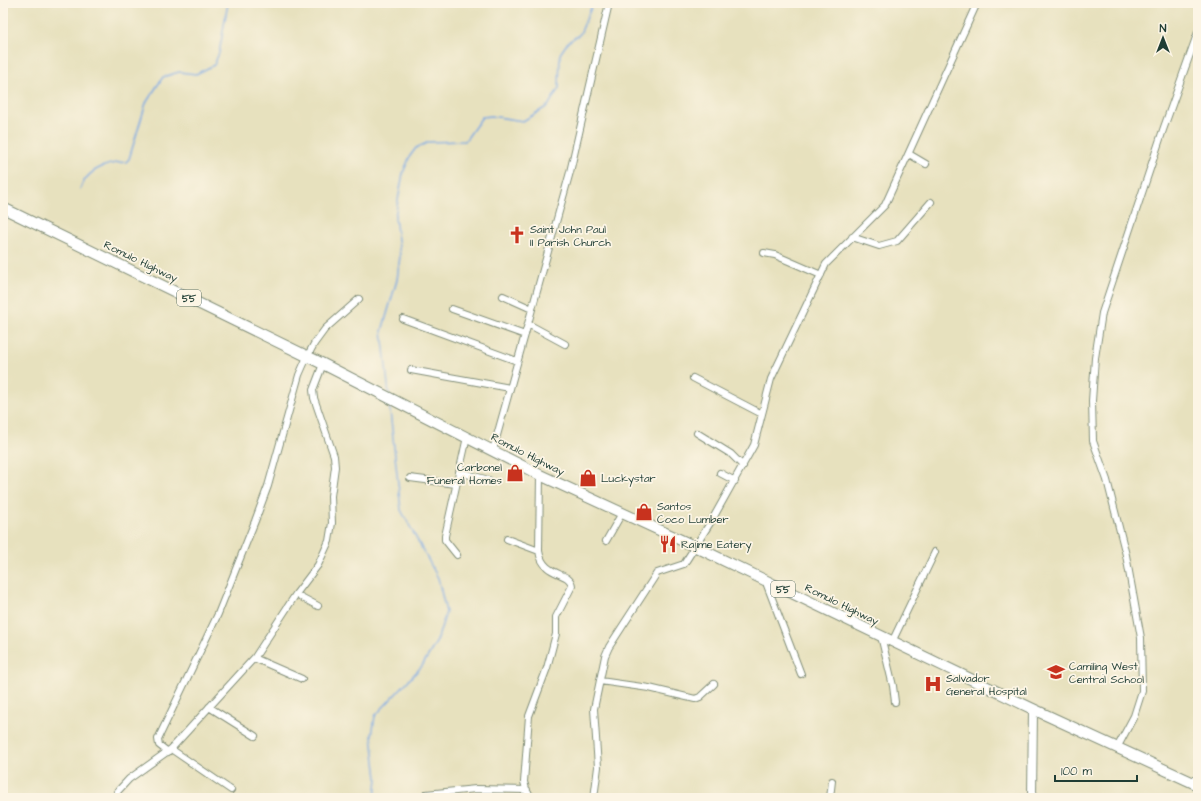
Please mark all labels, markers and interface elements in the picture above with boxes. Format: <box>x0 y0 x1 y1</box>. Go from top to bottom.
north arrow <box>1143 18 1183 58</box>
text: N <box>1160 21 1167 36</box>
place label: Saint John Paul II Parish Church <box>530 222 611 250</box>
church icon: Saint John Paul II Parish Church <box>507 225 527 245</box>
street label: Romulo Highway <box>101 237 180 287</box>
road number: 55 <box>177 290 201 306</box>
street label: Romulo Highway <box>488 429 567 480</box>
place label: Carbonel Funeral Homes <box>427 460 502 488</box>
shop icon: Carbonel Funeral Homes <box>505 463 525 483</box>
shop icon: Luckystar <box>578 468 598 488</box>
place label: Luckystar <box>601 471 656 487</box>
place label: Santos Coco Lumber <box>657 499 729 527</box>
shop icon: Santos Coco Lumber <box>634 502 654 522</box>
restaurant icon: Rajime Eatery <box>658 534 678 554</box>
place label: Rajime Eatery <box>681 537 752 553</box>
street label: Romulo Highway <box>802 580 881 630</box>
road number: 55 <box>771 581 795 597</box>
place label: Camiling West Central School <box>1069 659 1144 687</box>
school or university icon: Camiling West Central School <box>1046 662 1066 682</box>
place label: Salvador General Hospital <box>946 671 1027 699</box>
hospital icon: Salvador General Hospital <box>923 674 943 694</box>
scale bar <box>1055 757 1137 783</box>
text: 100 m <box>1061 763 1092 780</box>

